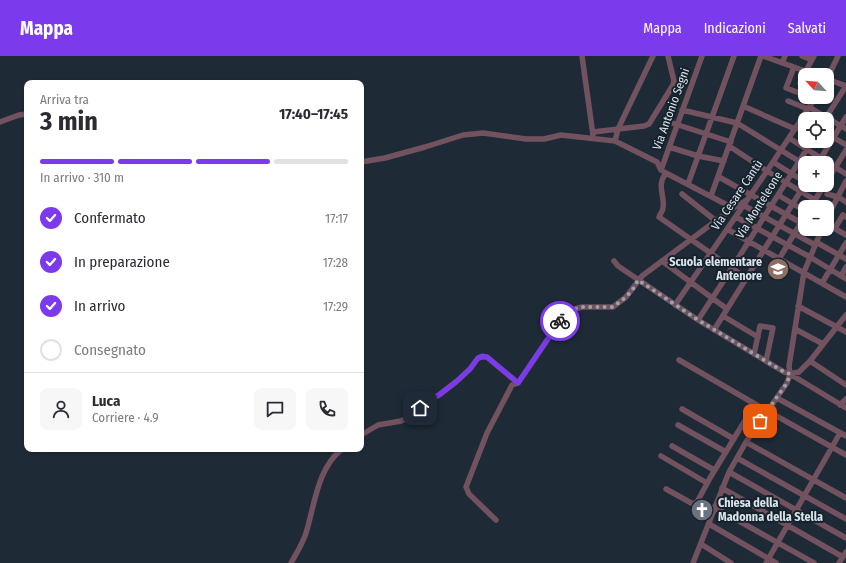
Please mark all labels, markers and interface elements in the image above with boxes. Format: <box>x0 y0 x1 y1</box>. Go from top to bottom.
text: Mappa <box>20 17 73 40</box>
text: Mappa <box>643 20 682 37</box>
text: Indicazioni <box>704 20 766 37</box>
text: Salvati <box>788 20 826 37</box>
street label: Via Antonio Segni <box>650 66 692 152</box>
north arrow <box>798 68 834 104</box>
map controls <box>798 68 834 236</box>
text: Arriva tra <box>40 92 89 107</box>
text: 17:40–17:45 <box>279 105 348 123</box>
text: 3 min <box>40 106 98 137</box>
button: locate <box>798 112 834 148</box>
button: + <box>798 156 834 192</box>
street label: Via Cesare Cantù <box>708 157 766 233</box>
street label: Via Monteleone <box>733 169 785 241</box>
text: In arrivo · 310 m <box>40 170 124 185</box>
button: − <box>798 200 834 236</box>
icon: check <box>40 207 62 229</box>
text: Confermato <box>74 209 146 227</box>
text: 17:17 <box>325 211 348 226</box>
icon: check <box>40 251 62 273</box>
text: In preparazione <box>74 253 170 271</box>
text: 17:28 <box>323 255 348 270</box>
place label: Scuola elementare Antenore <box>669 255 762 283</box>
school or university icon: Scuola elementare Antenore <box>765 256 791 282</box>
icon: check <box>40 295 62 317</box>
text: In arrivo <box>74 297 125 315</box>
text: 17:29 <box>323 299 348 314</box>
courier <box>540 301 580 341</box>
icon: bike <box>549 310 571 332</box>
text: Consegnato <box>74 341 146 359</box>
button: person <box>40 388 82 430</box>
button: chat <box>254 388 296 430</box>
button: phone <box>306 388 348 430</box>
pin <box>403 391 437 425</box>
text: Luca <box>92 392 120 410</box>
icon: home <box>409 397 431 419</box>
pin <box>743 404 777 438</box>
text: Corriere · 4.9 <box>92 410 158 425</box>
icon: bag <box>749 410 771 432</box>
place label: Chiesa della Madonna della Stella <box>718 496 823 524</box>
church icon: Chiesa della Madonna della Stella <box>689 497 715 523</box>

